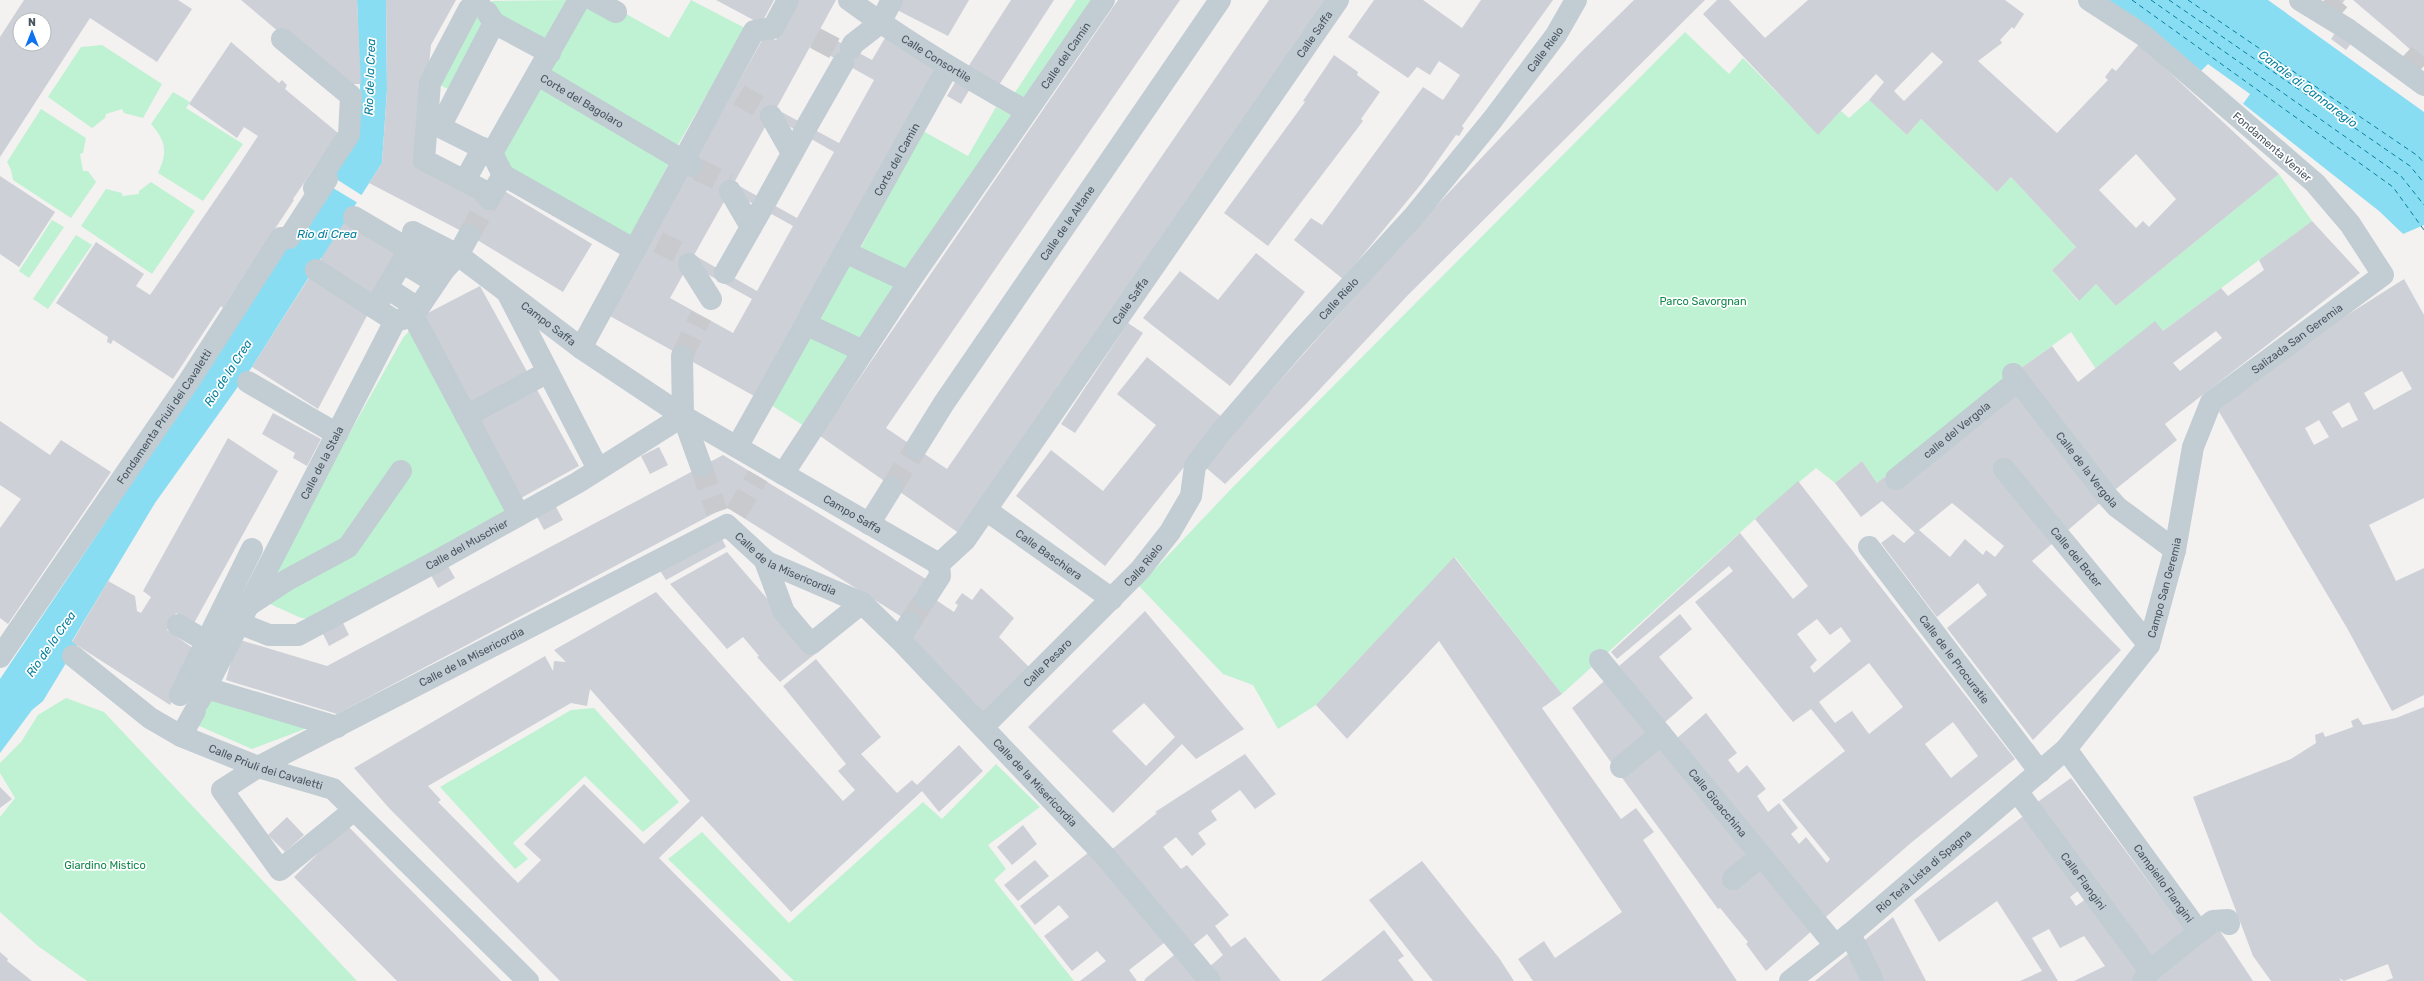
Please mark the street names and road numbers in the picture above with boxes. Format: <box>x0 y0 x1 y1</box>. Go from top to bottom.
street label: Calle Saffa <box>1294 8 1335 60</box>
street label: Calle del Camin <box>1038 20 1093 91</box>
street label: Calle Rielo <box>1524 24 1566 74</box>
street label: Calle Consortile <box>899 32 974 85</box>
street label: Corte del Bagolaro <box>538 71 626 131</box>
street label: Fondamenta Venier <box>2230 109 2314 185</box>
street label: Corte del Camin <box>871 121 922 198</box>
street label: Calle de le Altane <box>1037 183 1097 263</box>
street label: Calle Saffa <box>1109 275 1151 327</box>
street label: Calle Rielo <box>1316 275 1361 322</box>
street label: Campo Saffa <box>519 299 578 348</box>
street label: Salizada San Geremia <box>2249 301 2345 376</box>
street label: Fondamenta Priuli dei Cavaletti <box>114 347 214 486</box>
street label: calle del Vergola <box>1920 399 1993 461</box>
street label: Calle de la Stala <box>298 424 346 502</box>
street label: Calle de la Vergola <box>2053 429 2121 510</box>
street label: Campo Saffa <box>821 492 884 536</box>
street label: Calle del Muschier <box>423 516 511 572</box>
street label: Calle del Boter <box>2048 524 2106 590</box>
street label: Calle Baschiera <box>1013 526 1085 582</box>
street label: Calle de la Misericordia <box>732 529 839 598</box>
street label: Campo San Geremia <box>2145 536 2184 639</box>
street label: Calle Rielo <box>1121 541 1165 589</box>
street label: Calle de le Procuratie <box>1916 612 1992 706</box>
street label: Calle de la Misericordia <box>417 624 526 689</box>
street label: Calle Pesaro <box>1020 636 1074 690</box>
street label: Calle de la Misericordia <box>990 736 1080 829</box>
street label: Calle Priuli dei Cavaletti <box>207 741 324 792</box>
street label: Calle Gioacchina <box>1686 766 1750 839</box>
street label: Rio Terà Lista di Spagna <box>1873 827 1974 915</box>
street label: Campiello Flangini <box>2131 842 2196 925</box>
street label: Calle Flangini <box>2058 850 2109 912</box>

